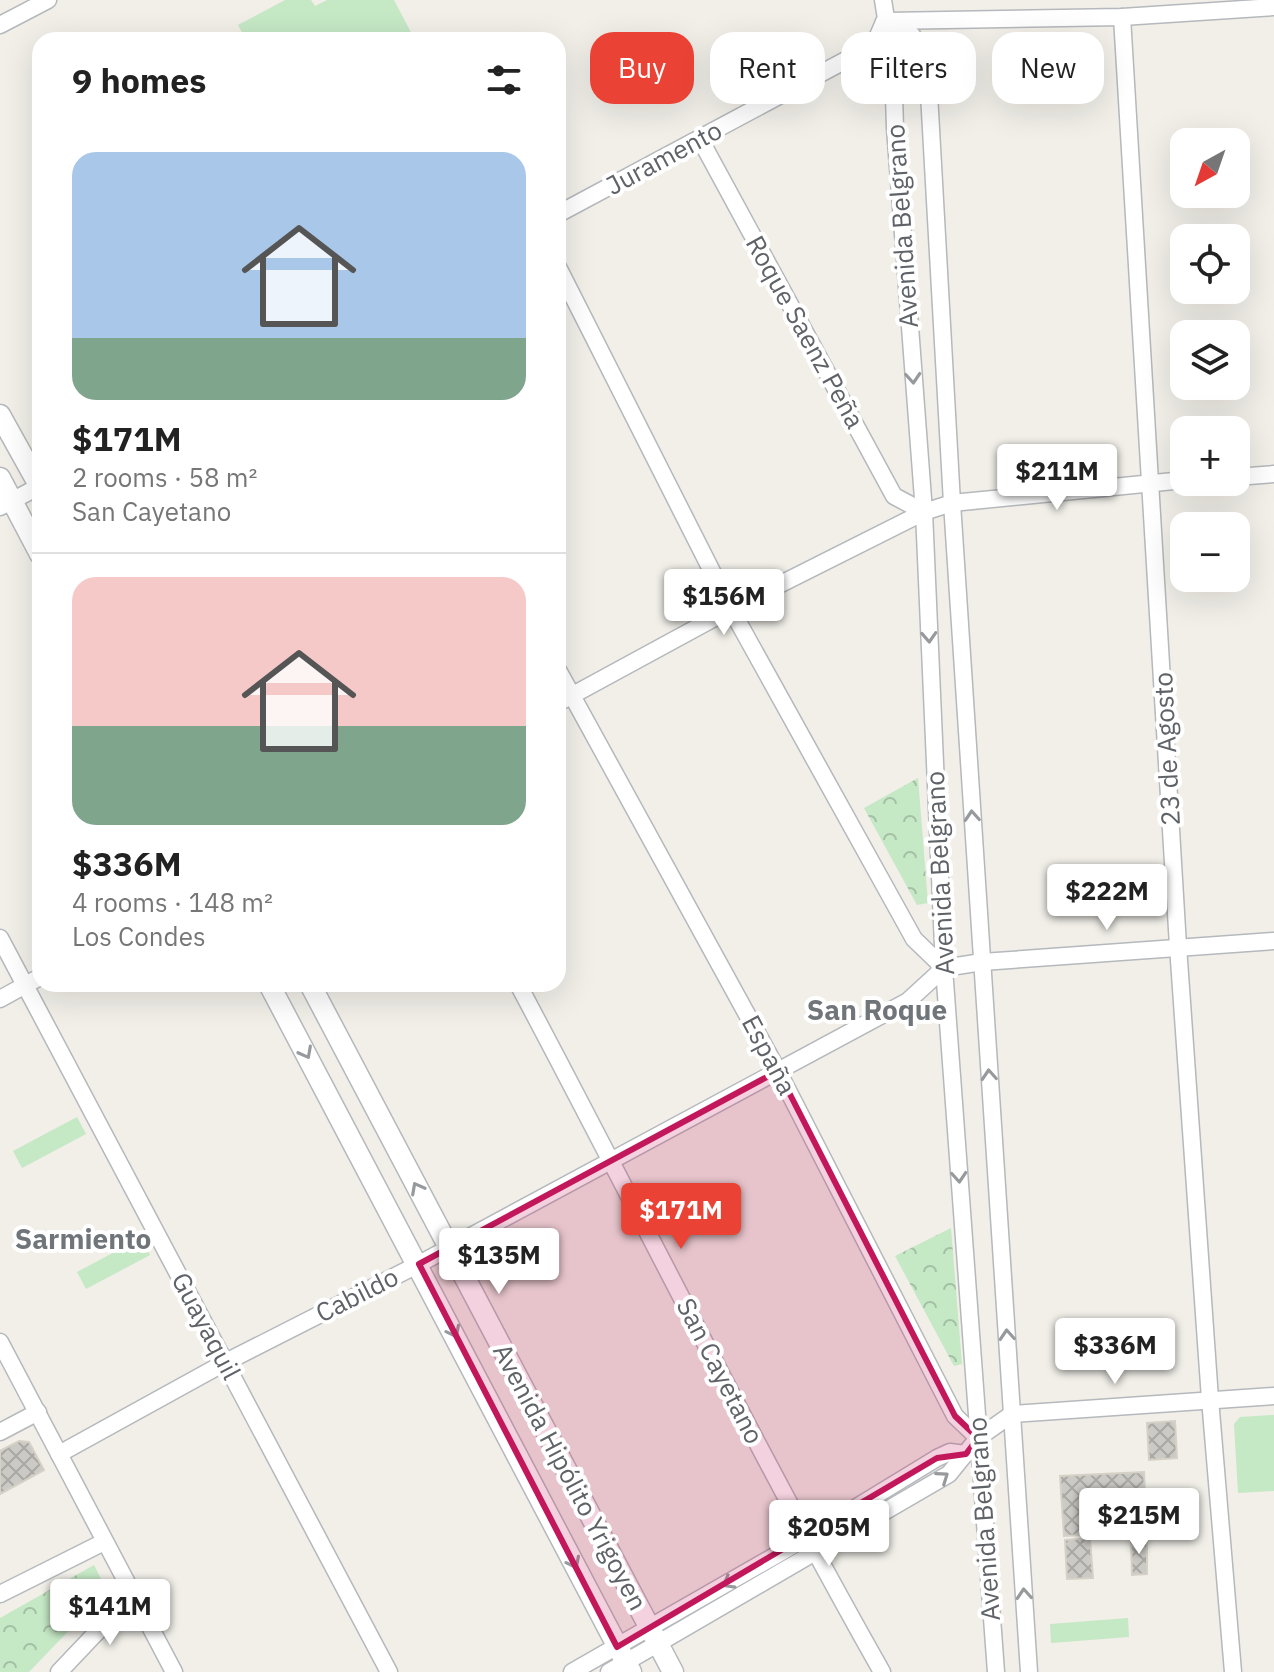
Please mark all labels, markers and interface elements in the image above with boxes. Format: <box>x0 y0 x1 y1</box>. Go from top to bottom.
chip: Buy <box>590 32 694 104</box>
chip: Rent <box>710 32 825 104</box>
chip: Filters <box>841 32 976 104</box>
chip: New <box>992 32 1104 104</box>
text: 9 homes <box>72 58 207 102</box>
icon: filters <box>482 58 526 102</box>
street label: Juramento <box>600 112 727 202</box>
street label: Avenida Belgrano <box>877 123 925 329</box>
north arrow <box>1170 128 1250 208</box>
map controls <box>1170 128 1250 592</box>
icon: home <box>227 204 371 348</box>
button: locate <box>1170 224 1250 304</box>
street label: Roque Saenz Peña <box>739 229 873 434</box>
button: layers <box>1170 320 1250 400</box>
one-way arrow <box>905 372 922 385</box>
text: $171M <box>72 416 181 460</box>
button: + <box>1170 416 1250 496</box>
pin: $211M <box>1001 444 1113 512</box>
text: $211M <box>1015 453 1099 487</box>
text: 2 rooms · 58 m² <box>72 460 257 494</box>
text: San Cayetano <box>72 494 231 528</box>
button: − <box>1170 512 1250 592</box>
pin: $156M <box>668 569 780 637</box>
text: $156M <box>682 578 766 612</box>
icon: home <box>227 629 371 773</box>
one-way arrow <box>921 631 938 644</box>
street label: 23 de Agosto <box>1145 671 1187 827</box>
street label: Avenida Belgrano <box>917 770 961 976</box>
one-way arrow <box>964 809 981 822</box>
text: $336M <box>72 841 181 885</box>
pin: $222M <box>1051 864 1163 932</box>
text: $222M <box>1065 873 1149 907</box>
text: 4 rooms · 148 m² <box>72 885 273 919</box>
text: Los Condes <box>72 919 206 953</box>
district label: San Roque <box>807 991 947 1028</box>
street label: España <box>735 1009 805 1100</box>
one-way arrow <box>296 1044 311 1059</box>
one-way arrow <box>981 1068 998 1081</box>
one-way arrow <box>950 1171 967 1184</box>
one-way arrow <box>411 1182 426 1196</box>
pin: $171M <box>625 1183 737 1251</box>
text: $171M <box>639 1192 723 1226</box>
district label: Sarmiento <box>15 1220 151 1257</box>
pin: $135M <box>443 1228 555 1296</box>
text: $135M <box>457 1237 541 1271</box>
street label: Cabildo <box>309 1259 404 1329</box>
street label: Guayaquil <box>165 1266 249 1385</box>
street label: San Cayetano <box>670 1292 772 1449</box>
pin: $336M <box>1059 1318 1171 1386</box>
one-way arrow <box>444 1324 459 1338</box>
text: $336M <box>1073 1327 1157 1361</box>
one-way arrow <box>999 1328 1016 1341</box>
street label: Avenida Hipólito Yrigoyen <box>486 1337 656 1616</box>
street label: Avenida Belgrano <box>959 1416 1007 1622</box>
one-way arrow <box>934 1471 948 1486</box>
pin: $215M <box>1083 1488 1195 1556</box>
text: $215M <box>1097 1497 1181 1531</box>
pin: $205M <box>773 1500 885 1568</box>
text: $205M <box>787 1509 871 1543</box>
one-way arrow <box>564 1554 579 1569</box>
one-way arrow <box>722 1573 736 1589</box>
pin: $141M <box>54 1579 166 1647</box>
one-way arrow <box>1016 1587 1033 1600</box>
text: $141M <box>68 1588 152 1622</box>

